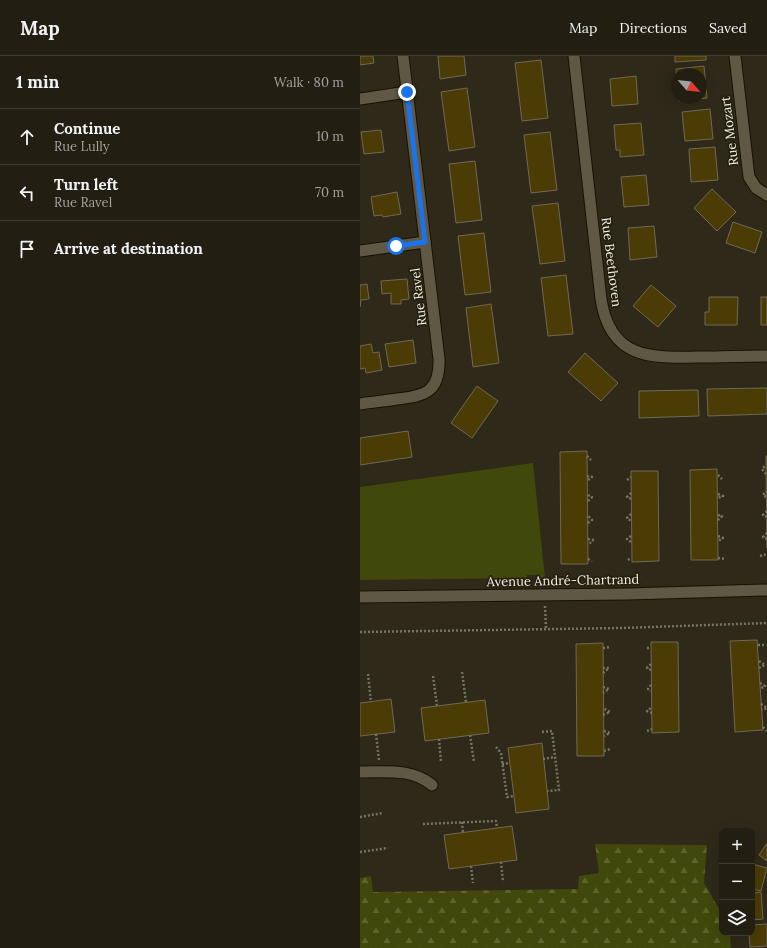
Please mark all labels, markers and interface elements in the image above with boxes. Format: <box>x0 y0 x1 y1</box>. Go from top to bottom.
text: Map <box>20 16 60 40</box>
text: Map <box>569 19 597 37</box>
text: Directions <box>619 19 687 37</box>
text: Saved <box>709 19 747 37</box>
north arrow <box>671 68 707 104</box>
text: 1 min <box>16 71 59 93</box>
text: Walk · 80 m <box>274 74 344 91</box>
route end <box>398 83 416 101</box>
street label: Rue Mozart <box>717 95 742 167</box>
text: Continue <box>54 119 120 138</box>
icon: ahead <box>16 126 38 148</box>
text: 10 m <box>316 128 344 145</box>
text: Rue Lully <box>54 138 110 155</box>
text: Turn left <box>54 175 118 194</box>
icon: left <box>16 182 38 204</box>
text: 70 m <box>315 184 344 201</box>
text: Rue Ravel <box>54 194 112 211</box>
street label: Rue Beethoven <box>598 216 625 308</box>
route start <box>387 237 405 255</box>
icon: arrive <box>16 238 38 260</box>
text: Arrive at destination <box>54 239 203 258</box>
street label: Rue Ravel <box>406 267 430 327</box>
street label: Avenue André-Chartrand <box>486 571 640 590</box>
map controls <box>719 828 755 936</box>
button: + <box>719 828 755 864</box>
button: − <box>719 864 755 900</box>
button: layers <box>719 900 755 936</box>

